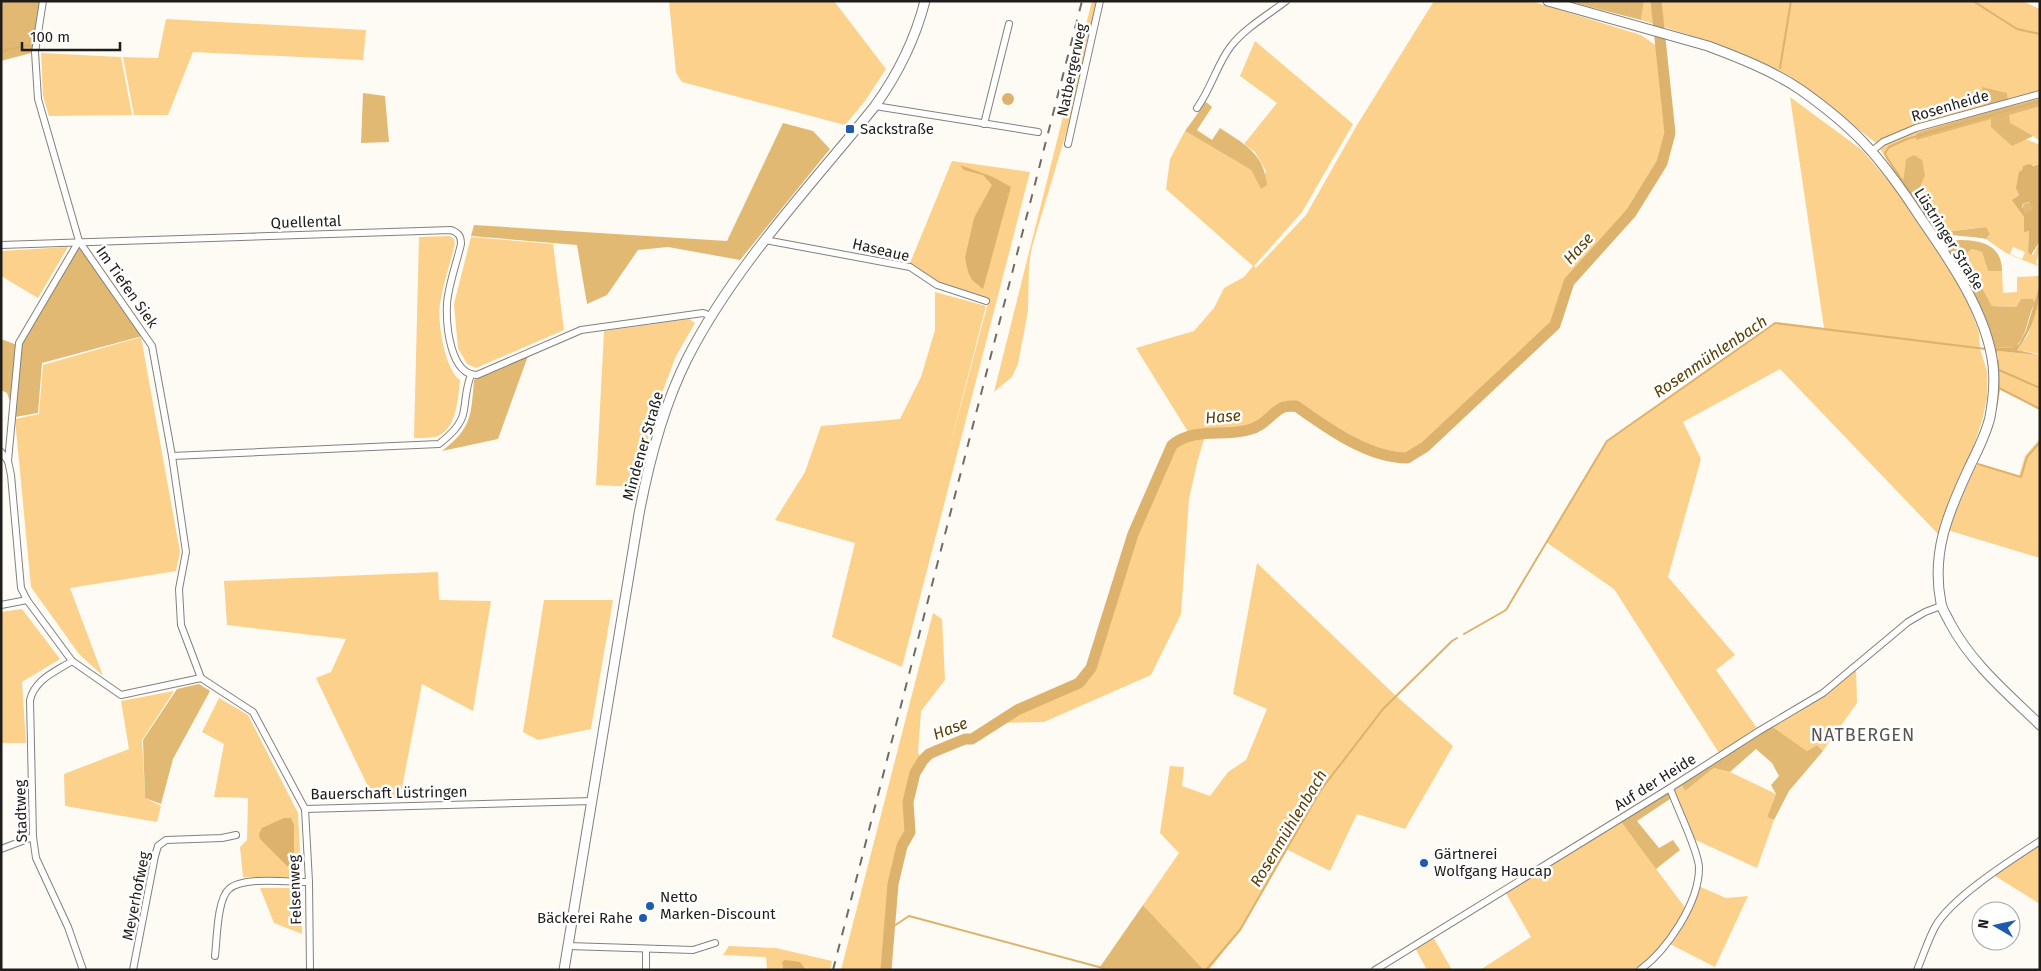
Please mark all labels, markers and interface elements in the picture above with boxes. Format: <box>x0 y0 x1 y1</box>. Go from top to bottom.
scale bar <box>22 20 120 52</box>
street label: Natbergerweg <box>1053 22 1091 118</box>
text: 100 m <box>30 28 70 46</box>
street label: Rosenheide <box>1909 86 1991 126</box>
place label: Sackstraße <box>860 120 934 138</box>
marker: Sackstraße <box>844 123 856 135</box>
street label: Lüstringer Straße <box>1910 185 1988 293</box>
street label: Quellental <box>270 212 342 232</box>
water label: Hase <box>1559 229 1597 268</box>
street label: Haseaue <box>851 235 911 265</box>
street label: Im Tiefen Siek <box>92 243 162 332</box>
water label: Rosenmühlenbach <box>1650 311 1771 401</box>
street label: Mindener Straße <box>619 389 667 503</box>
water label: Hase <box>1205 405 1242 428</box>
water label: Hase <box>930 713 970 744</box>
district label: NATBERGEN <box>1811 724 1915 746</box>
street label: Auf der Heide <box>1611 750 1699 814</box>
water label: Rosenmühlenbach <box>1246 766 1331 890</box>
street label: Stadtweg <box>11 779 31 843</box>
street label: Bauerschaft Lüstringen <box>310 783 468 803</box>
place label: Gärtnerei Wolfgang Haucap <box>1434 845 1552 880</box>
street label: Meyerhofweg <box>119 850 153 942</box>
street label: Felsenweg <box>285 854 305 925</box>
marker: Gärtnerei Wolfgang Haucap <box>1418 857 1430 869</box>
place label: Netto Marken-Discount <box>660 888 776 923</box>
marker: Netto Marken-Discount <box>644 900 656 912</box>
north arrow <box>1971 901 2021 951</box>
place label: Bäckerei Rahe <box>537 909 633 927</box>
marker: Bäckerei Rahe <box>637 912 649 924</box>
text: N <box>1975 918 1993 930</box>

